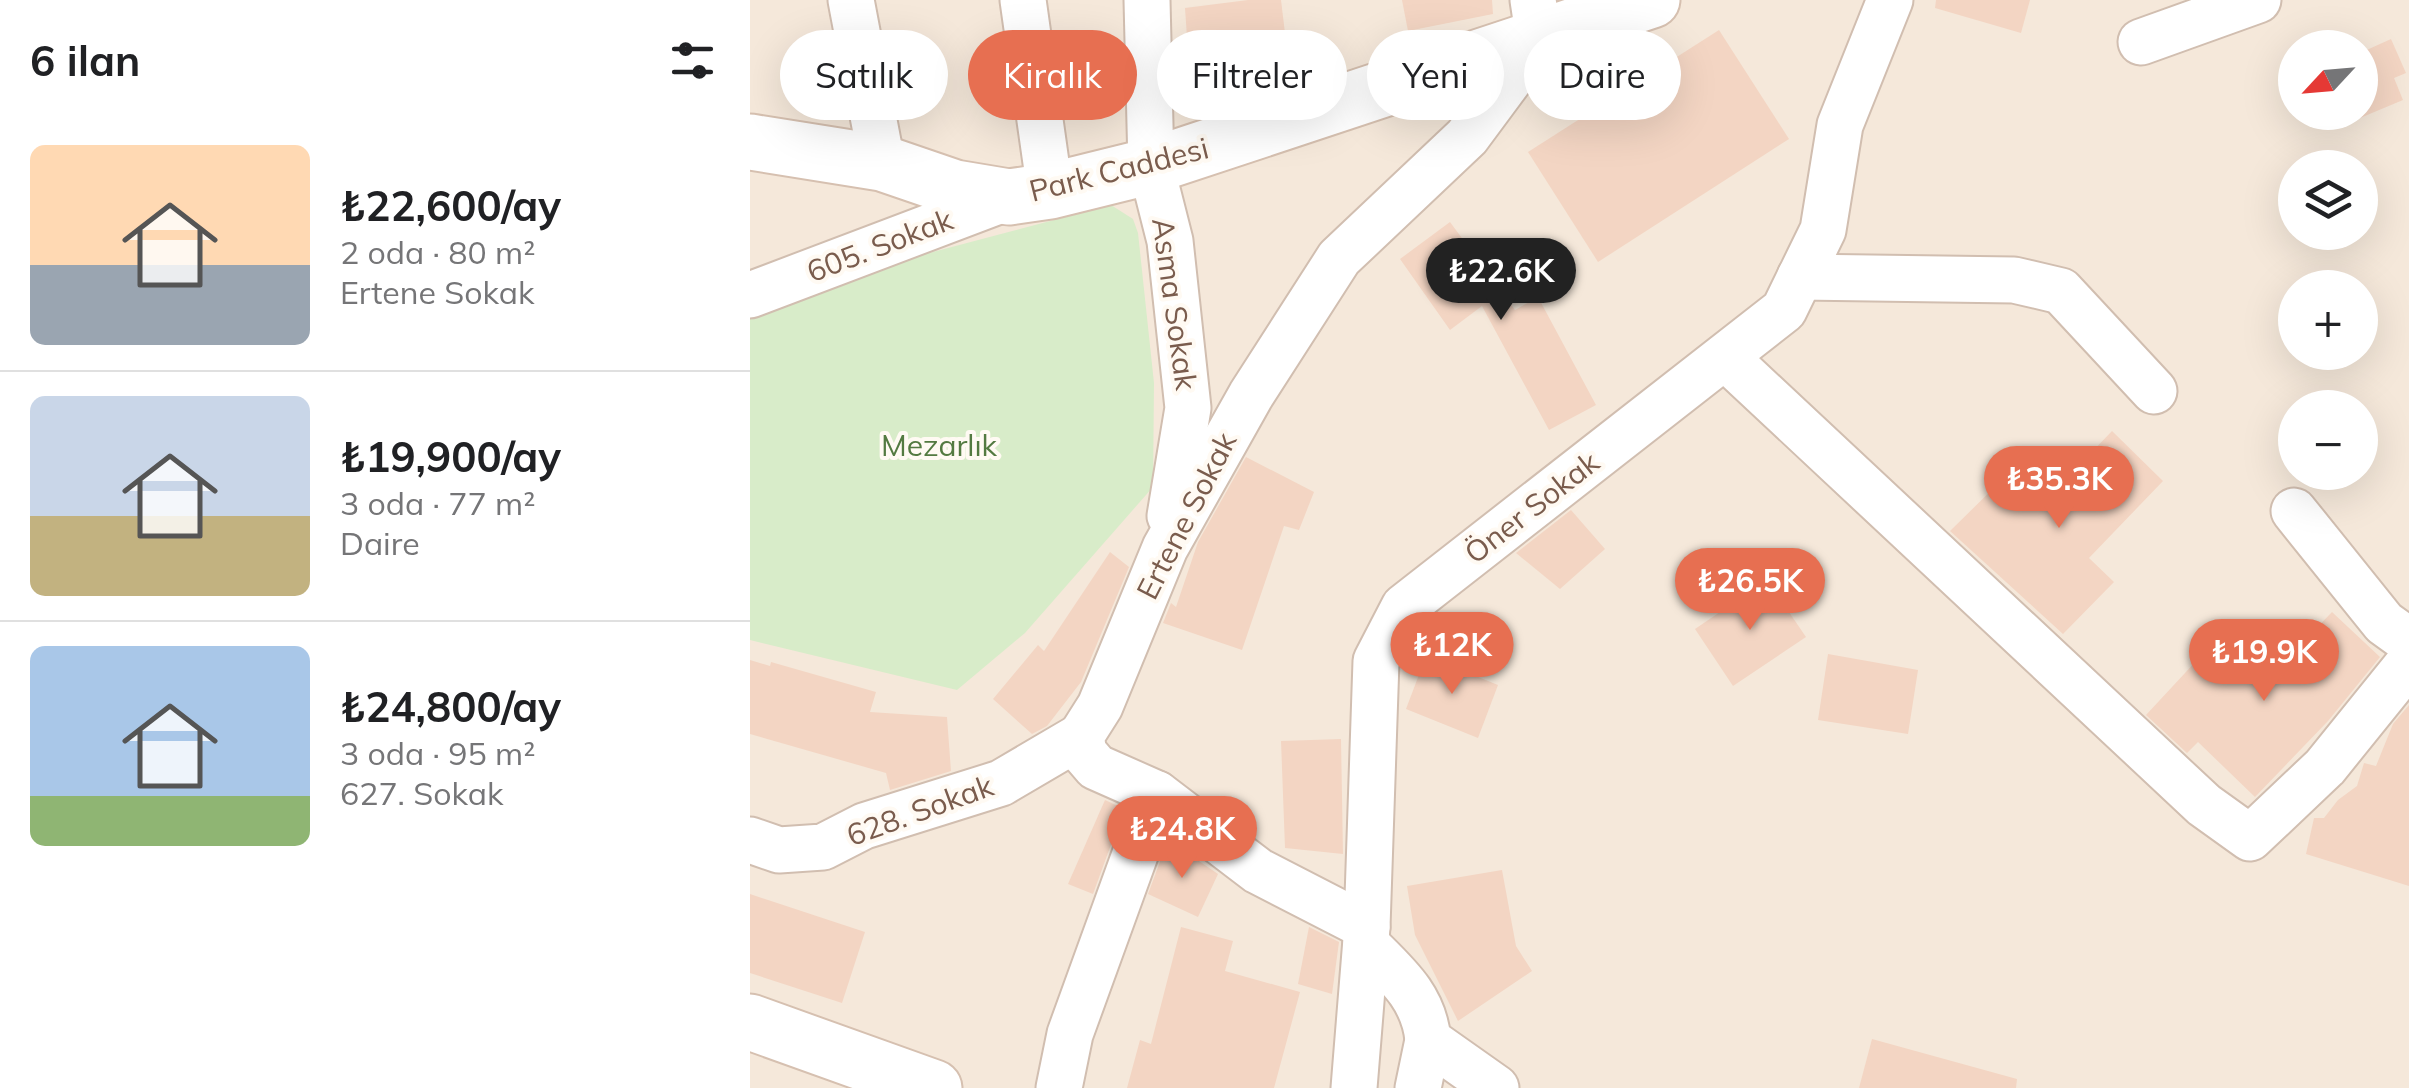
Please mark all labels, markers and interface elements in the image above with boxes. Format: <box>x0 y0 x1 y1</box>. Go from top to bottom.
chip: Satılık <box>780 30 948 120</box>
chip: Kiralık <box>968 30 1137 120</box>
chip: Filtreler <box>1157 30 1347 120</box>
chip: Yeni <box>1367 30 1504 120</box>
chip: Daire <box>1524 30 1681 120</box>
north arrow <box>2278 30 2378 130</box>
map controls <box>2278 30 2378 490</box>
icon: filters <box>665 33 720 88</box>
text: 6 ilan <box>30 34 140 87</box>
street label: Park Caddesi <box>1025 128 1212 210</box>
button: layers <box>2278 150 2378 250</box>
text: ₺22,600/ay <box>340 179 561 232</box>
icon: home <box>110 185 230 305</box>
street label: 605. Sokak <box>801 200 958 290</box>
street label: Asma Sokak <box>1144 215 1206 393</box>
text: 2 oda · 80 m² <box>340 232 535 272</box>
pin: ₺22.6K <box>1420 238 1582 323</box>
text: ₺22.6K <box>1448 250 1554 290</box>
button: + <box>2278 270 2378 370</box>
text: Ertene Sokak <box>340 272 534 312</box>
button: − <box>2278 390 2378 490</box>
street label: Ertene Sokak <box>1128 425 1245 605</box>
park label: Mezarlık <box>881 426 998 464</box>
text: ₺19,900/ay <box>340 430 561 483</box>
icon: home <box>110 436 230 556</box>
street label: Öner Sokak <box>1457 443 1607 572</box>
pin: ₺35.3K <box>1978 446 2140 531</box>
text: ₺35.3K <box>2006 458 2112 498</box>
text: 3 oda · 77 m² <box>340 483 535 523</box>
text: Daire <box>340 523 420 563</box>
pin: ₺26.5K <box>1669 548 1831 633</box>
text: ₺26.5K <box>1697 560 1803 600</box>
pin: ₺12K <box>1393 612 1511 697</box>
pin: ₺19.9K <box>2183 619 2345 704</box>
text: ₺12K <box>1413 624 1491 664</box>
text: ₺19.9K <box>2211 631 2317 671</box>
text: ₺24,800/ay <box>340 680 561 733</box>
icon: home <box>110 686 230 806</box>
text: 3 oda · 95 m² <box>340 733 535 773</box>
street label: 628. Sokak <box>841 766 999 854</box>
text: 627. Sokak <box>340 773 503 813</box>
pin: ₺24.8K <box>1101 796 1263 881</box>
text: ₺24.8K <box>1129 808 1235 848</box>

